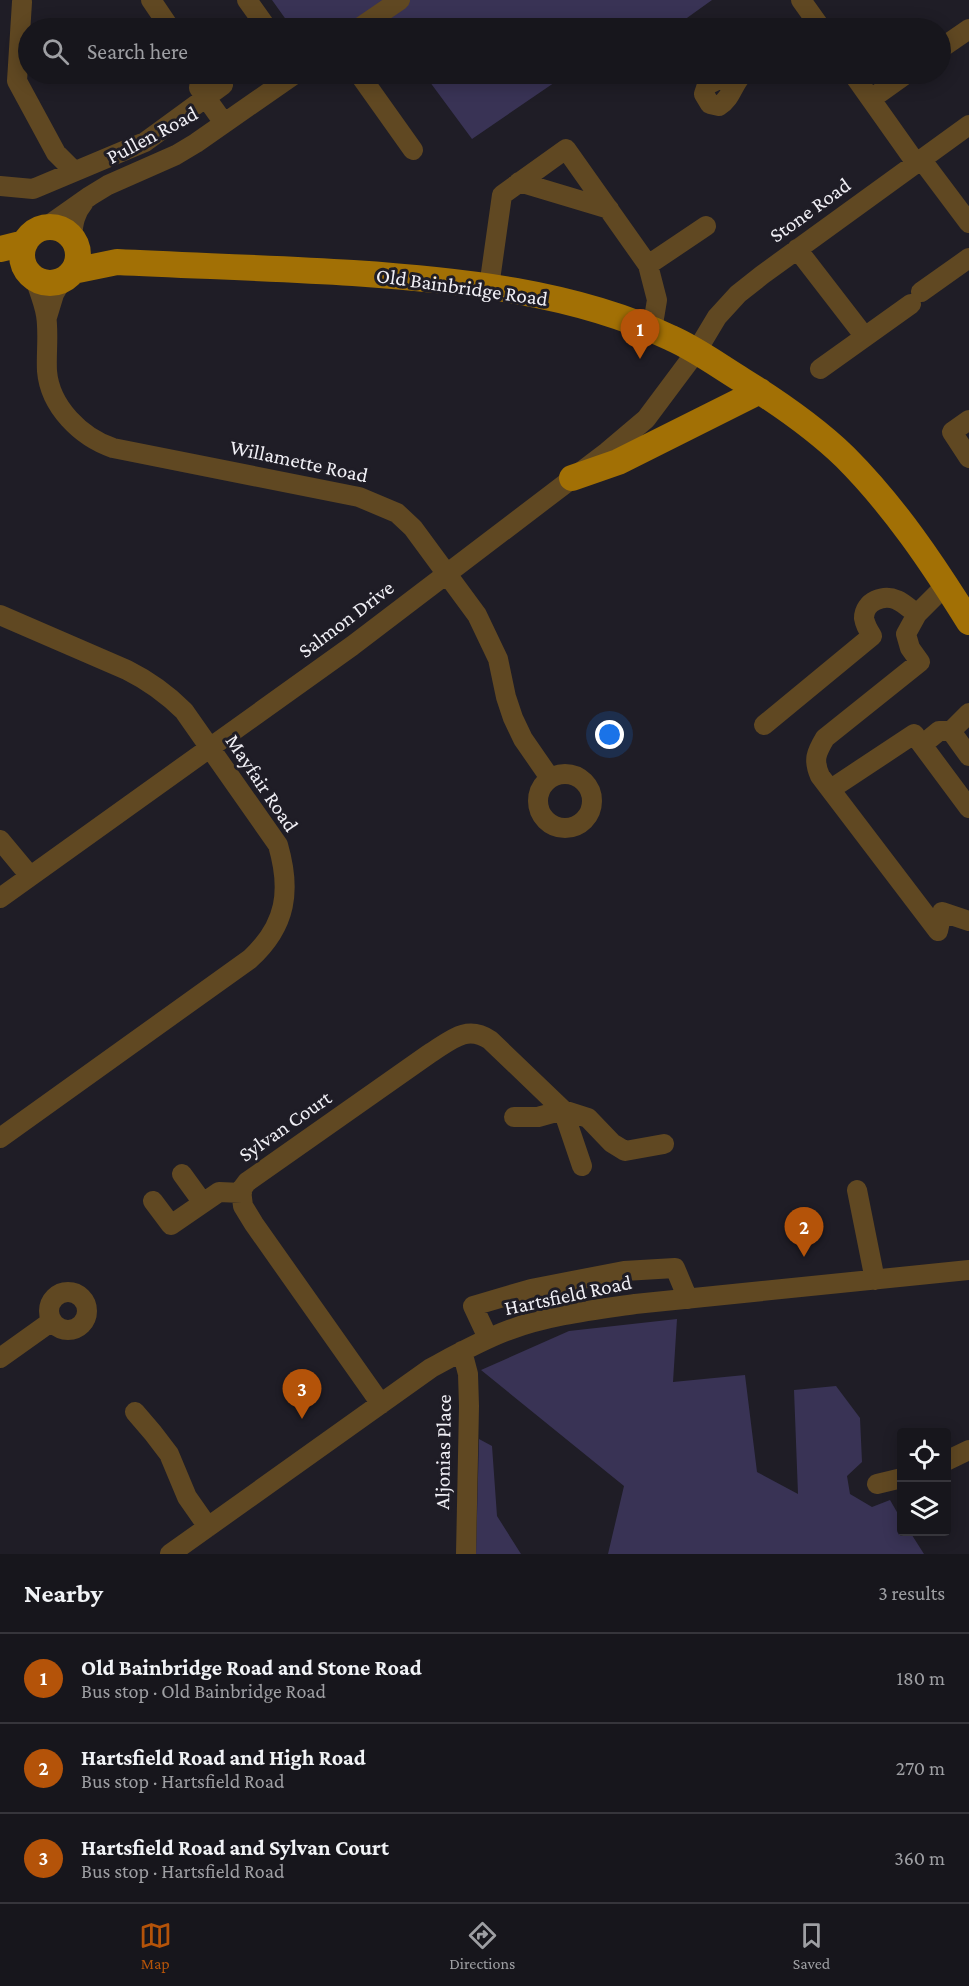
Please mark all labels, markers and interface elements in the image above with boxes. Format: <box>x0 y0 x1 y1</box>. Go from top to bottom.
search box <box>18 18 951 84</box>
icon: search <box>39 35 72 68</box>
text: Search here <box>87 39 188 64</box>
street label: Pullen Road <box>102 101 202 169</box>
street label: Stone Road <box>765 173 855 247</box>
street label: Old Bainbridge Road <box>375 263 549 311</box>
pin: 1 <box>620 310 660 359</box>
street label: Willamette Road <box>228 435 370 487</box>
street label: Salmon Drive <box>294 575 398 663</box>
your location <box>595 720 624 749</box>
street label: Mayfair Road <box>221 730 303 836</box>
street label: Sylvan Court <box>234 1085 337 1167</box>
pin: 2 <box>784 1208 824 1257</box>
street label: Hartsfield Road <box>502 1270 634 1320</box>
pin: 3 <box>282 1370 322 1419</box>
street label: Aljonias Place <box>430 1394 456 1510</box>
map controls <box>897 1428 951 1536</box>
button: locate <box>897 1428 951 1482</box>
button: layers <box>897 1482 951 1536</box>
text: Nearby <box>24 1579 103 1608</box>
text: 3 results <box>878 1582 945 1604</box>
text: Old Bainbridge Road and Stone Road <box>81 1655 422 1680</box>
text: 1 <box>40 1667 47 1689</box>
text: 180 m <box>896 1667 945 1689</box>
text: Bus stop · Old Bainbridge Road <box>81 1680 326 1702</box>
text: Hartsfield Road and High Road <box>81 1745 366 1770</box>
text: 2 <box>38 1757 49 1779</box>
text: 270 m <box>896 1757 945 1779</box>
text: Bus stop · Hartsfield Road <box>81 1770 285 1792</box>
text: Hartsfield Road and Sylvan Court <box>81 1835 389 1860</box>
text: 3 <box>39 1847 48 1869</box>
text: 360 m <box>894 1847 945 1869</box>
text: Bus stop · Hartsfield Road <box>81 1860 285 1882</box>
tab: Map <box>139 1919 172 1972</box>
tab: Directions <box>449 1919 515 1972</box>
tab: Saved <box>793 1919 830 1972</box>

